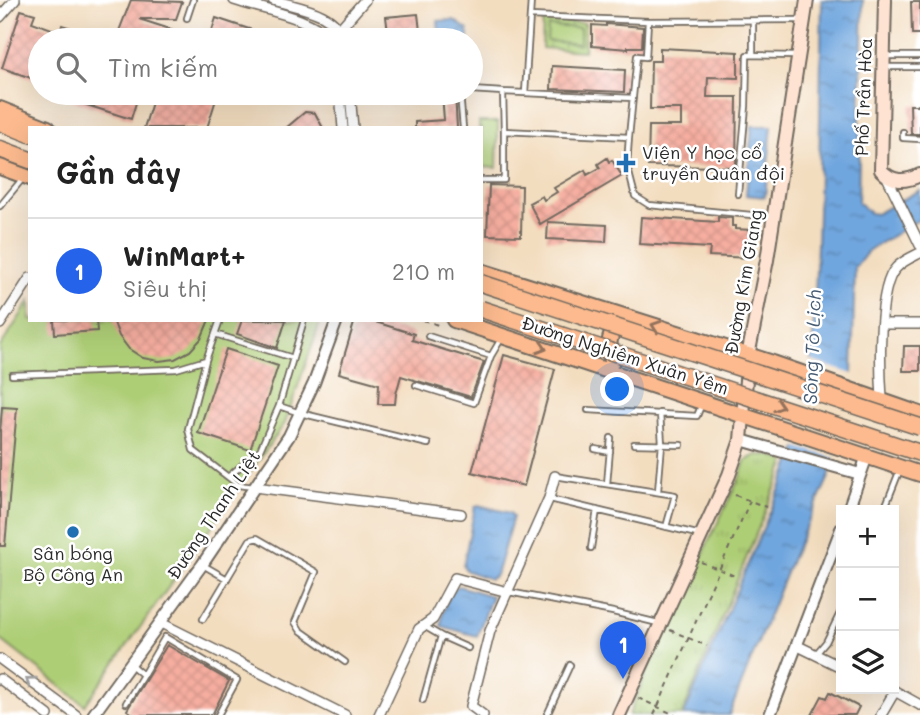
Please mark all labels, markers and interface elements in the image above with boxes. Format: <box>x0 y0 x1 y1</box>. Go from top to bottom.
search box <box>28 28 483 105</box>
street label: Phố Trần Hòa <box>849 37 877 157</box>
icon: search <box>52 48 90 86</box>
text: Tìm kiếm <box>108 50 218 84</box>
place label: Viện Y học cổ truyền Quân đội <box>642 140 785 185</box>
text: Gần đây <box>56 152 181 192</box>
marker: Viện Y học cổ truyền Quân đội <box>616 153 636 173</box>
street label: Đường Kim Giang <box>718 208 768 356</box>
text: WinMart+ <box>123 239 246 273</box>
text: 1 <box>74 256 84 286</box>
text: 210 m <box>392 256 455 286</box>
text: Siêu thị <box>123 273 207 303</box>
water label: Sông Tô Lịch <box>797 289 826 405</box>
street label: Đường Nghiêm Xuân Yêm <box>519 310 732 400</box>
one-way arrow <box>650 320 662 334</box>
one-way arrow <box>536 340 548 354</box>
your location <box>600 372 634 406</box>
one-way arrow <box>772 398 785 412</box>
street label: Đường Thanh Liệt <box>161 445 265 584</box>
map controls <box>836 505 899 694</box>
button: + <box>836 505 899 568</box>
marker: Sân bóng Bộ Công An <box>65 524 81 540</box>
place label: Sân bóng Bộ Công An <box>23 541 123 586</box>
button: − <box>836 568 899 631</box>
pin: 1 <box>600 621 646 679</box>
button: layers <box>836 631 899 694</box>
one-way arrow <box>25 677 38 689</box>

